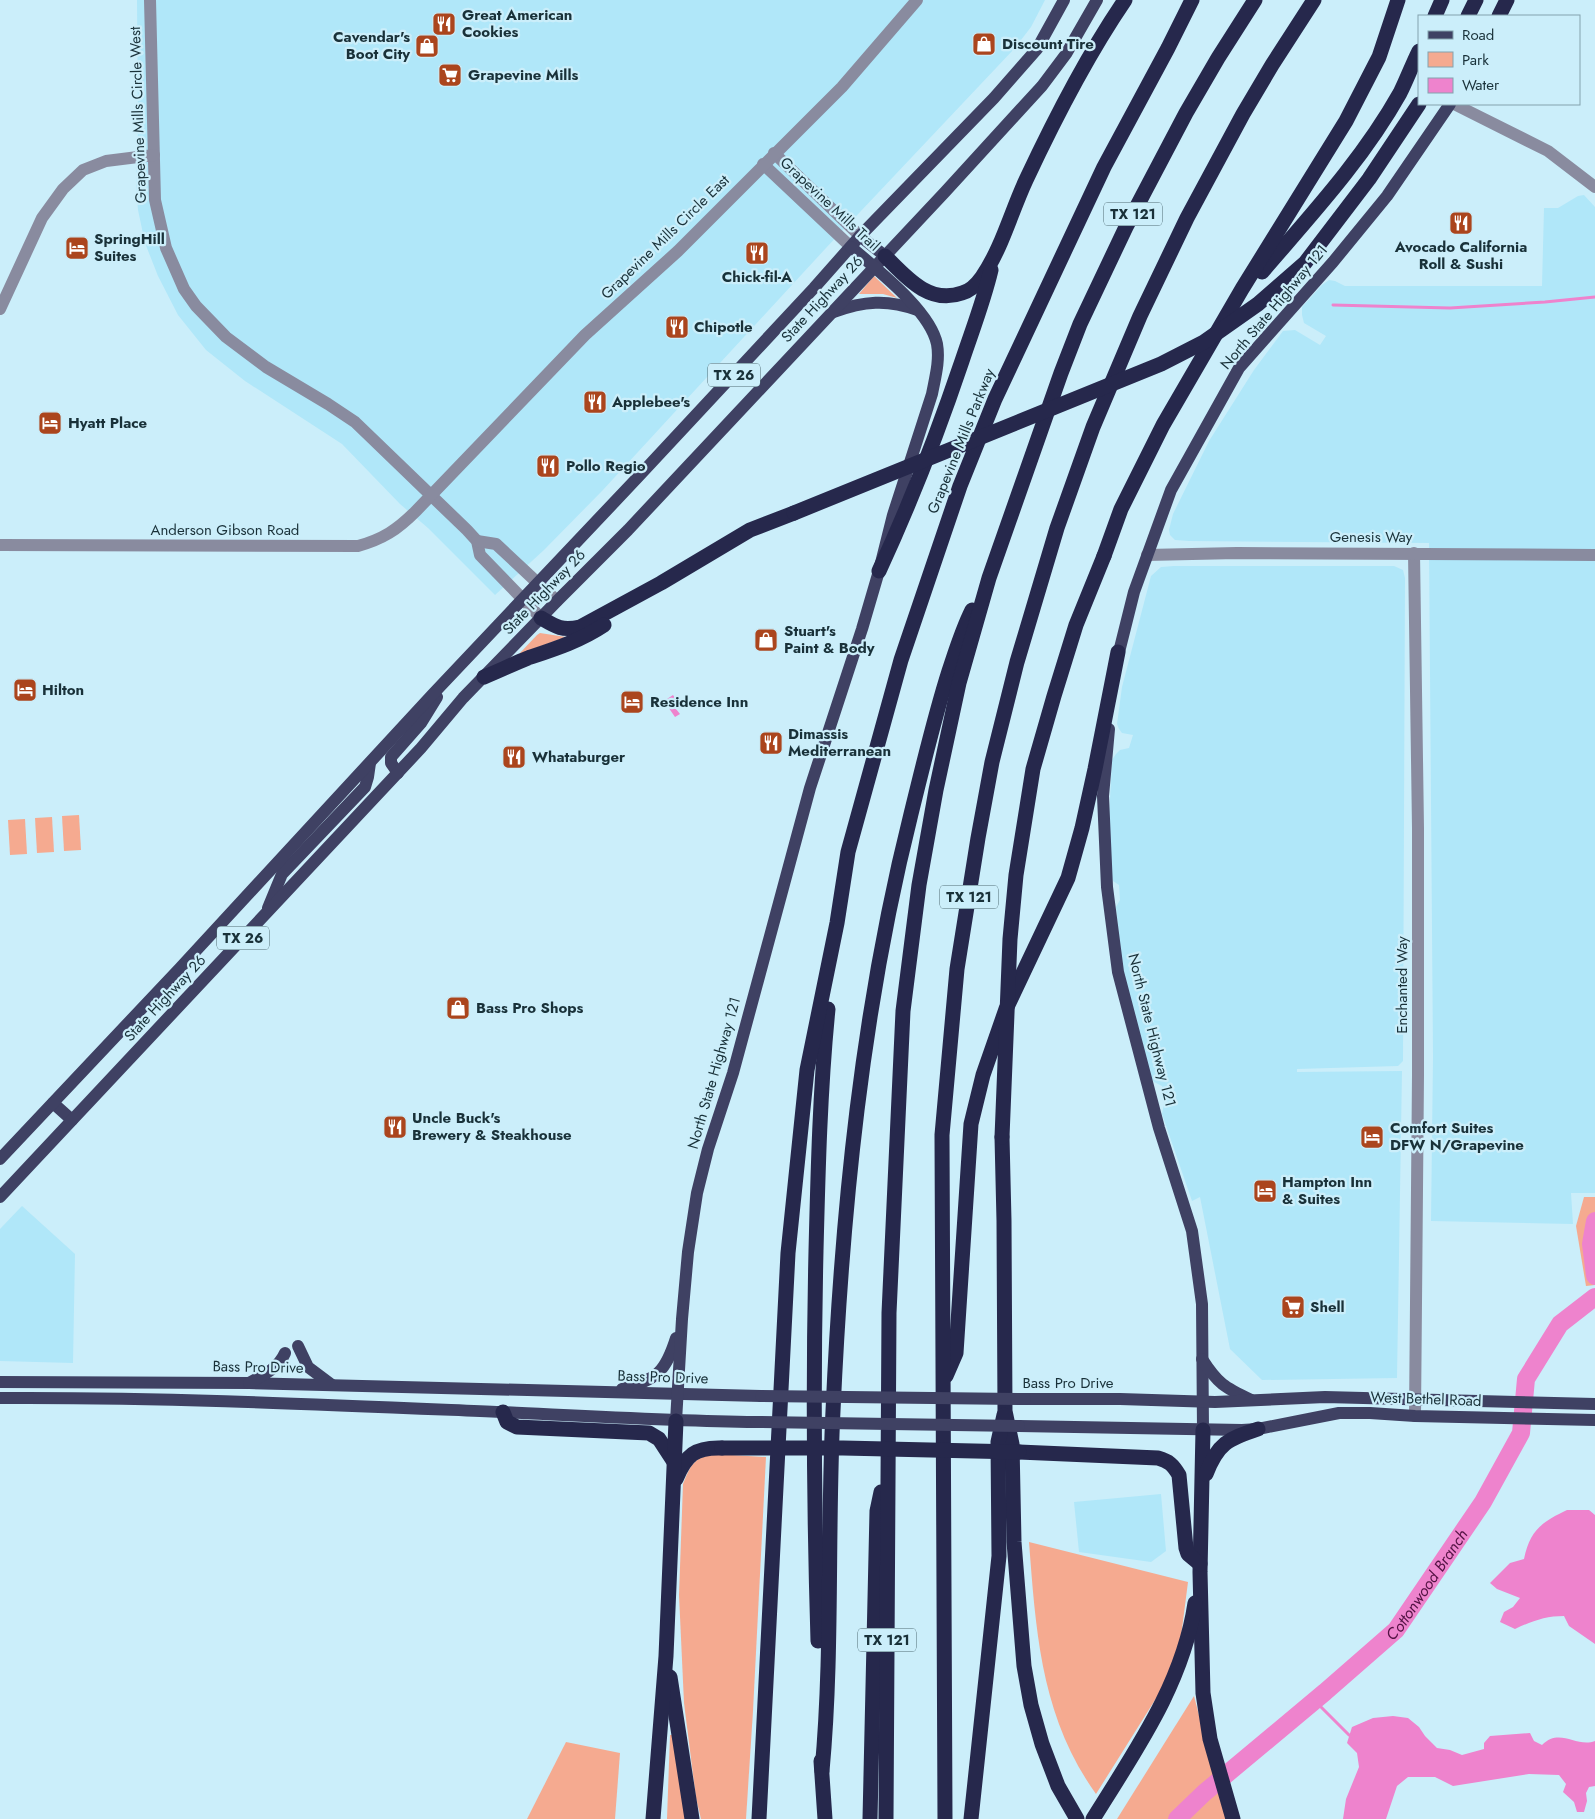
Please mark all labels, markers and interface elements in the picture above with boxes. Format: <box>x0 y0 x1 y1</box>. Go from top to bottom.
place label: Great American Cookies <box>462 4 572 43</box>
restaurant icon: Great American Cookies <box>431 11 457 37</box>
legend <box>1418 15 1580 105</box>
text: Road <box>1462 24 1494 46</box>
street label: Grapevine Mills Circle West <box>124 26 152 204</box>
place label: Cavendar's Boot City <box>333 26 410 65</box>
shop icon: Discount Tire <box>971 31 997 57</box>
shop icon: Cavendar's Boot City <box>414 33 440 59</box>
place label: Discount Tire <box>1002 33 1094 55</box>
text: Park <box>1462 49 1489 71</box>
supermarket icon: Grapevine Mills <box>437 62 463 88</box>
place label: Grapevine Mills <box>468 64 578 86</box>
text: Water <box>1462 74 1500 96</box>
street label: Grapevine Mills Trail <box>775 152 885 256</box>
street label: Grapevine Mills Circle East <box>596 169 734 304</box>
road number: TX 121 <box>1104 202 1162 225</box>
restaurant icon: Avocado California Roll & Sushi <box>1448 210 1474 236</box>
place label: SpringHill Suites <box>94 228 165 267</box>
hotel icon: SpringHill Suites <box>64 235 90 261</box>
place label: Avocado California Roll & Sushi <box>1394 236 1527 275</box>
restaurant icon: Chick-fil-A <box>744 240 770 266</box>
street label: North State Highway 121 <box>1215 240 1333 374</box>
street label: State Highway 26 <box>776 251 868 347</box>
place label: Chick-fil-A <box>722 266 793 288</box>
restaurant icon: Chipotle <box>664 314 690 340</box>
place label: Chipotle <box>694 316 753 338</box>
road number: TX 26 <box>708 364 760 386</box>
street label: Grapevine Mills Parkway <box>922 365 1000 517</box>
restaurant icon: Applebee's <box>582 389 608 415</box>
place label: Applebee's <box>611 391 690 413</box>
hotel icon: Hyatt Place <box>37 410 63 436</box>
place label: Hyatt Place <box>68 412 148 434</box>
restaurant icon: Pollo Regio <box>535 453 561 479</box>
place label: Pollo Regio <box>566 455 646 477</box>
street label: Anderson Gibson Road <box>151 519 299 541</box>
street label: Genesis Way <box>1330 526 1413 548</box>
street label: State Highway 26 <box>497 544 591 640</box>
place label: Stuart's Paint & Body <box>784 620 875 659</box>
shop icon: Stuart's Paint & Body <box>753 627 779 653</box>
hotel icon: Hilton <box>12 677 38 703</box>
place label: Hilton <box>42 679 84 701</box>
hotel icon: Residence Inn <box>619 689 645 715</box>
place label: Residence Inn <box>650 691 748 713</box>
place label: Dimassis Mediterranean <box>788 723 891 762</box>
restaurant icon: Dimassis Mediterranean <box>758 730 784 756</box>
restaurant icon: Whataburger <box>501 744 527 770</box>
place label: Whataburger <box>532 746 626 768</box>
road number: TX 121 <box>940 886 998 909</box>
road number: TX 26 <box>217 926 269 950</box>
street label: Enchanted Way <box>1391 936 1413 1034</box>
street label: State Highway 26 <box>119 950 211 1046</box>
street label: North State Highway 121 <box>1122 951 1182 1109</box>
street label: North State Highway 121 <box>682 994 746 1152</box>
shop icon: Bass Pro Shops <box>445 995 471 1021</box>
place label: Bass Pro Shops <box>476 997 584 1019</box>
place label: Uncle Buck's Brewery & Steakhouse <box>412 1107 572 1146</box>
restaurant icon: Uncle Buck's Brewery & Steakhouse <box>382 1114 408 1140</box>
place label: Comfort Suites DFW N/Grapevine <box>1390 1117 1524 1156</box>
hotel icon: Comfort Suites DFW N/Grapevine <box>1359 1124 1385 1150</box>
place label: Hampton Inn & Suites <box>1282 1171 1372 1210</box>
hotel icon: Hampton Inn & Suites <box>1252 1178 1278 1204</box>
supermarket icon: Shell <box>1280 1294 1306 1320</box>
place label: Shell <box>1310 1296 1345 1318</box>
street label: Bass Pro Drive <box>212 1355 304 1379</box>
street label: Bass Pro Drive <box>617 1364 709 1390</box>
street label: Bass Pro Drive <box>1022 1372 1114 1394</box>
street label: West Bethel Road <box>1370 1386 1482 1412</box>
water label: Cottonwood Branch <box>1380 1524 1473 1646</box>
road number: TX 121 <box>858 1628 916 1652</box>

